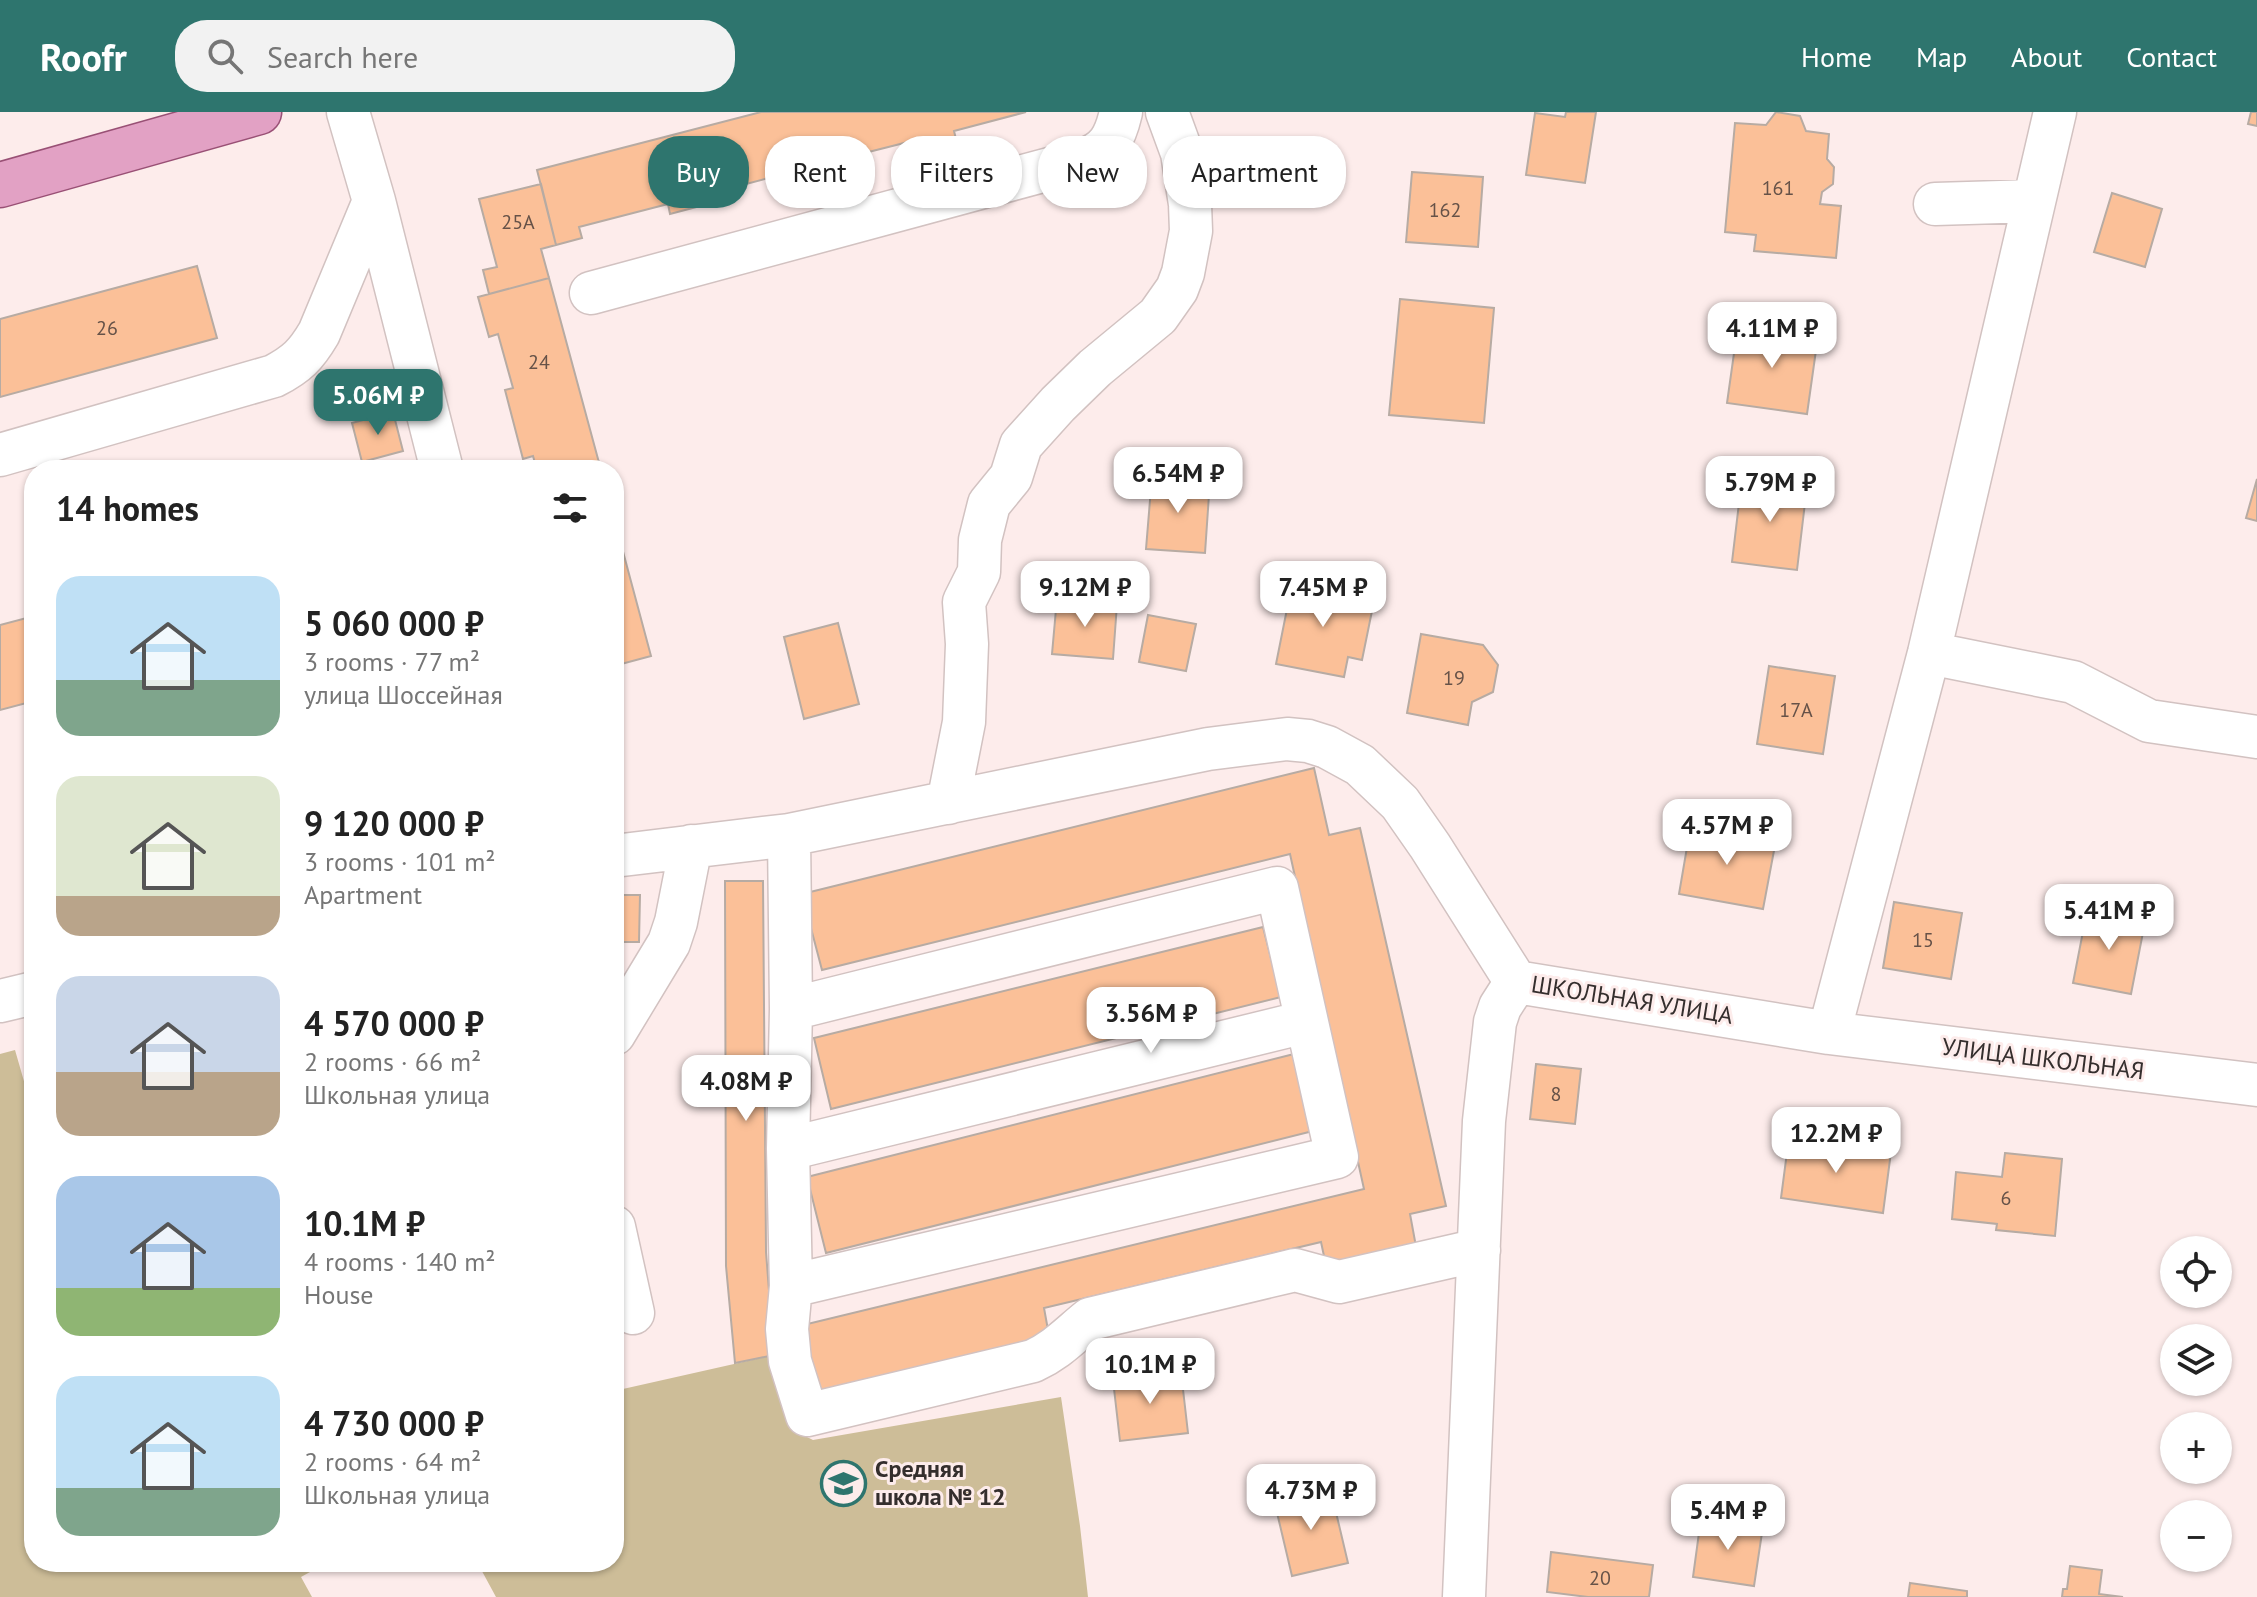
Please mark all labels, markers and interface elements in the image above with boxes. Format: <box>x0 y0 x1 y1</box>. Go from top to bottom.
search box <box>175 20 735 92</box>
text: Roofr <box>40 32 127 81</box>
icon: search <box>203 34 247 78</box>
text: Search here <box>267 37 418 76</box>
text: Home <box>1801 38 1872 75</box>
text: Map <box>1916 38 1967 75</box>
text: About <box>2011 38 2082 75</box>
text: Contact <box>2126 38 2217 75</box>
chip: Buy <box>648 136 749 208</box>
chip: Rent <box>765 136 875 208</box>
chip: Filters <box>891 136 1022 208</box>
chip: New <box>1038 136 1147 208</box>
chip: Apartment <box>1163 136 1346 208</box>
house number: 161 <box>1762 175 1794 201</box>
house number: 162 <box>1429 197 1461 223</box>
house number: 25А <box>501 209 535 235</box>
pin: 4.11M ₽ <box>1698 302 1846 370</box>
text: 4.11M ₽ <box>1726 311 1818 344</box>
house number: 26 <box>96 315 118 341</box>
house number: 24 <box>528 349 550 375</box>
pin: 5.06M ₽ <box>304 369 452 437</box>
text: 5.06M ₽ <box>332 378 424 411</box>
pin: 6.54M ₽ <box>1104 447 1252 515</box>
text: 6.54M ₽ <box>1132 456 1224 489</box>
pin: 5.79M ₽ <box>1696 456 1844 524</box>
text: 5.79M ₽ <box>1724 465 1816 498</box>
text: 14 homes <box>56 486 199 530</box>
icon: filters <box>548 486 592 530</box>
pin: 9.12M ₽ <box>1011 561 1159 629</box>
pin: 7.45M ₽ <box>1249 561 1397 629</box>
text: 9.12M ₽ <box>1039 570 1131 603</box>
text: 7.45M ₽ <box>1278 570 1368 603</box>
text: 5 060 000 ₽ <box>304 601 484 645</box>
icon: home <box>120 608 216 704</box>
text: 3 rooms · 77 m² <box>304 645 480 678</box>
house number: 19 <box>1443 665 1465 691</box>
text: улица Шоссейная <box>304 678 503 711</box>
house number: 17А <box>1779 697 1813 723</box>
pin: 4.57M ₽ <box>1653 799 1801 867</box>
text: 9 120 000 ₽ <box>304 801 484 845</box>
icon: home <box>120 808 216 904</box>
text: 4.57M ₽ <box>1681 808 1773 841</box>
text: 3 rooms · 101 m² <box>304 845 496 878</box>
text: Apartment <box>304 878 422 911</box>
pin: 5.41M ₽ <box>2035 884 2183 952</box>
text: 5.41M ₽ <box>2063 893 2155 926</box>
house number: 15 <box>1912 927 1934 953</box>
street label: ШКОЛЬНАЯ УЛИЦА <box>1529 968 1735 1031</box>
pin: 3.56M ₽ <box>1077 987 1225 1055</box>
text: 3.56M ₽ <box>1105 996 1197 1029</box>
text: 4 570 000 ₽ <box>304 1001 484 1045</box>
icon: home <box>120 1008 216 1104</box>
street label: УЛИЦА ШКОЛЬНАЯ <box>1940 1031 2146 1086</box>
text: 2 rooms · 66 m² <box>304 1045 481 1078</box>
pin: 4.08M ₽ <box>672 1055 820 1123</box>
text: 4.08M ₽ <box>700 1064 792 1097</box>
text: Школьная улица <box>304 1078 490 1111</box>
house number: 8 <box>1551 1081 1561 1107</box>
pin: 12.2M ₽ <box>1762 1107 1910 1175</box>
text: 12.2M ₽ <box>1790 1116 1882 1149</box>
house number: 6 <box>2001 1185 2011 1211</box>
text: 10.1M ₽ <box>304 1201 425 1245</box>
icon: home <box>120 1208 216 1304</box>
map controls <box>2160 1236 2232 1572</box>
button: locate <box>2160 1236 2232 1308</box>
text: 4 rooms · 140 m² <box>304 1245 496 1278</box>
text: House <box>304 1278 374 1311</box>
button: layers <box>2160 1324 2232 1396</box>
pin: 10.1M ₽ <box>1076 1338 1224 1406</box>
text: 10.1M ₽ <box>1104 1347 1196 1380</box>
text: 4 730 000 ₽ <box>304 1401 484 1445</box>
icon: home <box>120 1408 216 1504</box>
button: + <box>2160 1412 2232 1484</box>
text: 2 rooms · 64 m² <box>304 1445 481 1478</box>
place label: Средняя школа № 12 <box>875 1453 1006 1512</box>
school or university icon: Средняя школа № 12 <box>820 1459 868 1507</box>
pin: 4.73M ₽ <box>1237 1464 1385 1532</box>
text: 4.73M ₽ <box>1265 1473 1357 1506</box>
text: Школьная улица <box>304 1478 490 1511</box>
pin: 5.4M ₽ <box>1663 1484 1793 1552</box>
text: 5.4M ₽ <box>1689 1493 1767 1526</box>
button: − <box>2160 1500 2232 1572</box>
house number: 20 <box>1589 1565 1611 1591</box>

